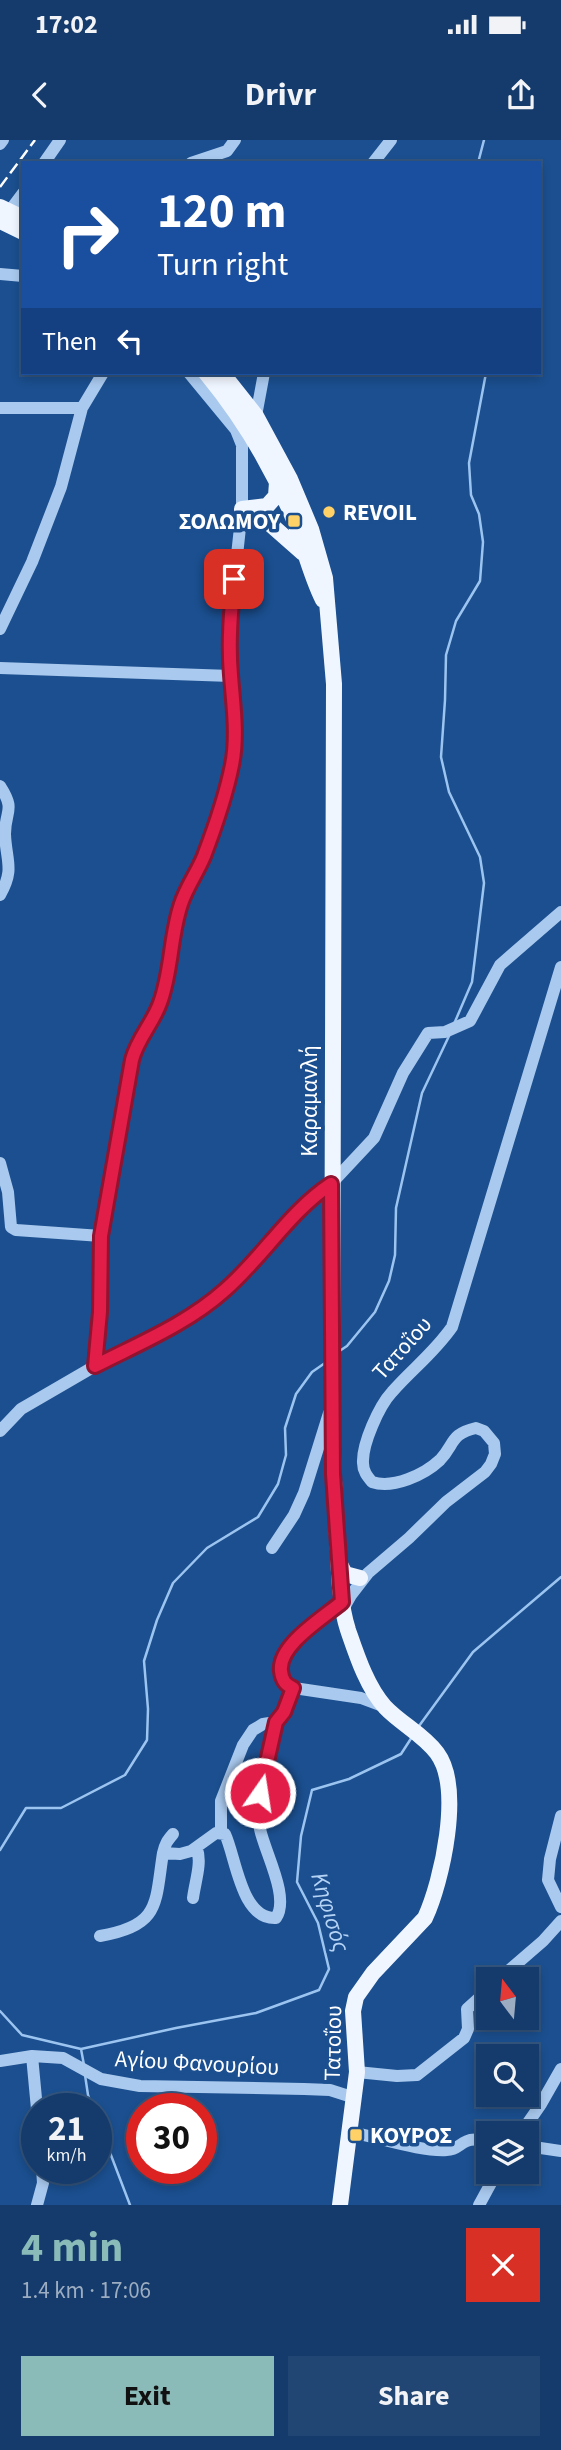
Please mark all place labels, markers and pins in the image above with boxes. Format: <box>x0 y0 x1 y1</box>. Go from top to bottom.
place label: REVOIL <box>343 496 417 529</box>
marker: REVOIL <box>321 504 337 520</box>
place label: ΣΟΛΩΜΟΥ <box>179 505 281 538</box>
marker: ΣΟΛΩΜΟΥ <box>286 513 302 529</box>
pin <box>204 549 264 609</box>
place label: ΚΟΥΡΟΣ <box>370 2119 452 2152</box>
marker: ΚΟΥΡΟΣ <box>348 2127 364 2143</box>

